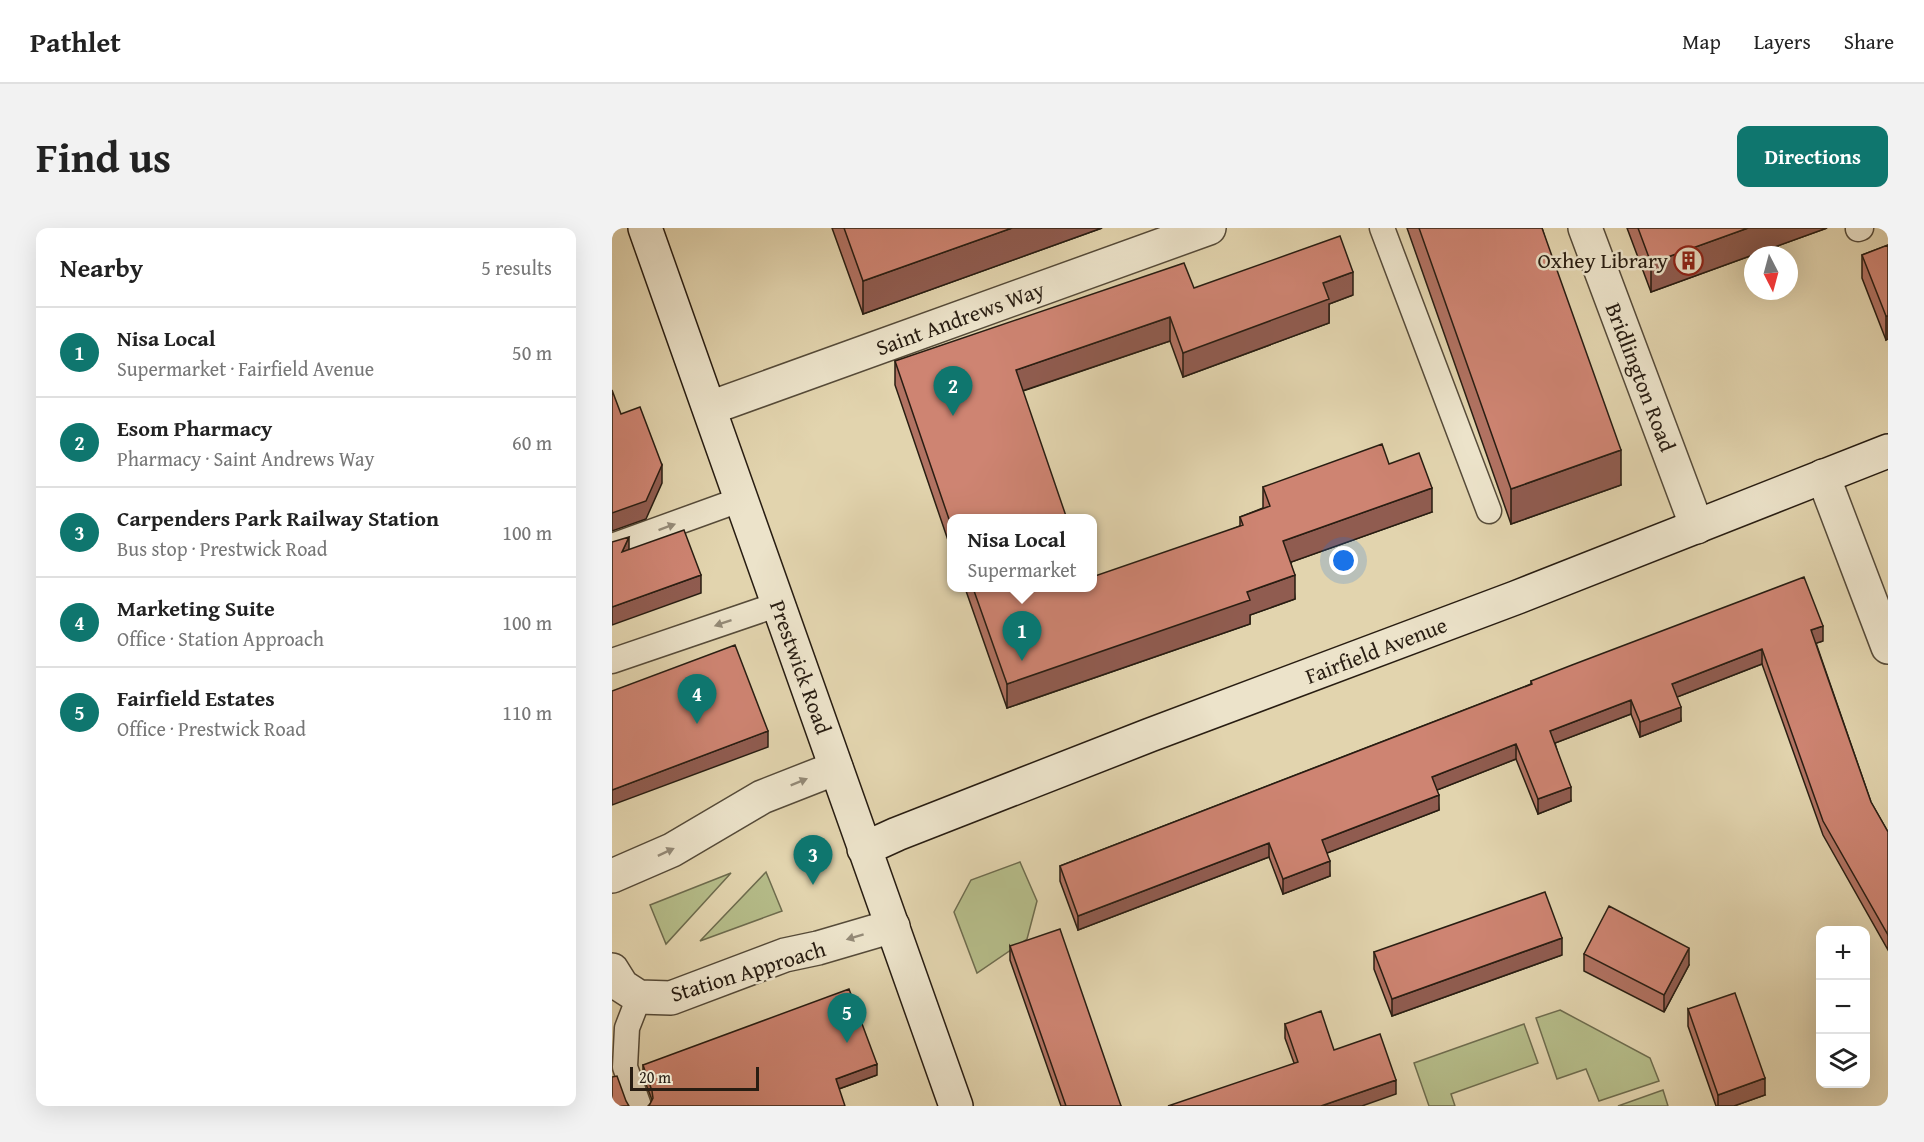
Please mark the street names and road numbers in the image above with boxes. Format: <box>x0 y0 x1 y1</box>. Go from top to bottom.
street label: Saint Andrews Way <box>871 273 1049 363</box>
street label: Bridlington Road <box>1598 298 1684 456</box>
street label: Prestwick Road <box>762 595 840 739</box>
street label: Fairfield Avenue <box>1301 608 1451 692</box>
street label: Station Approach <box>667 932 830 1010</box>

